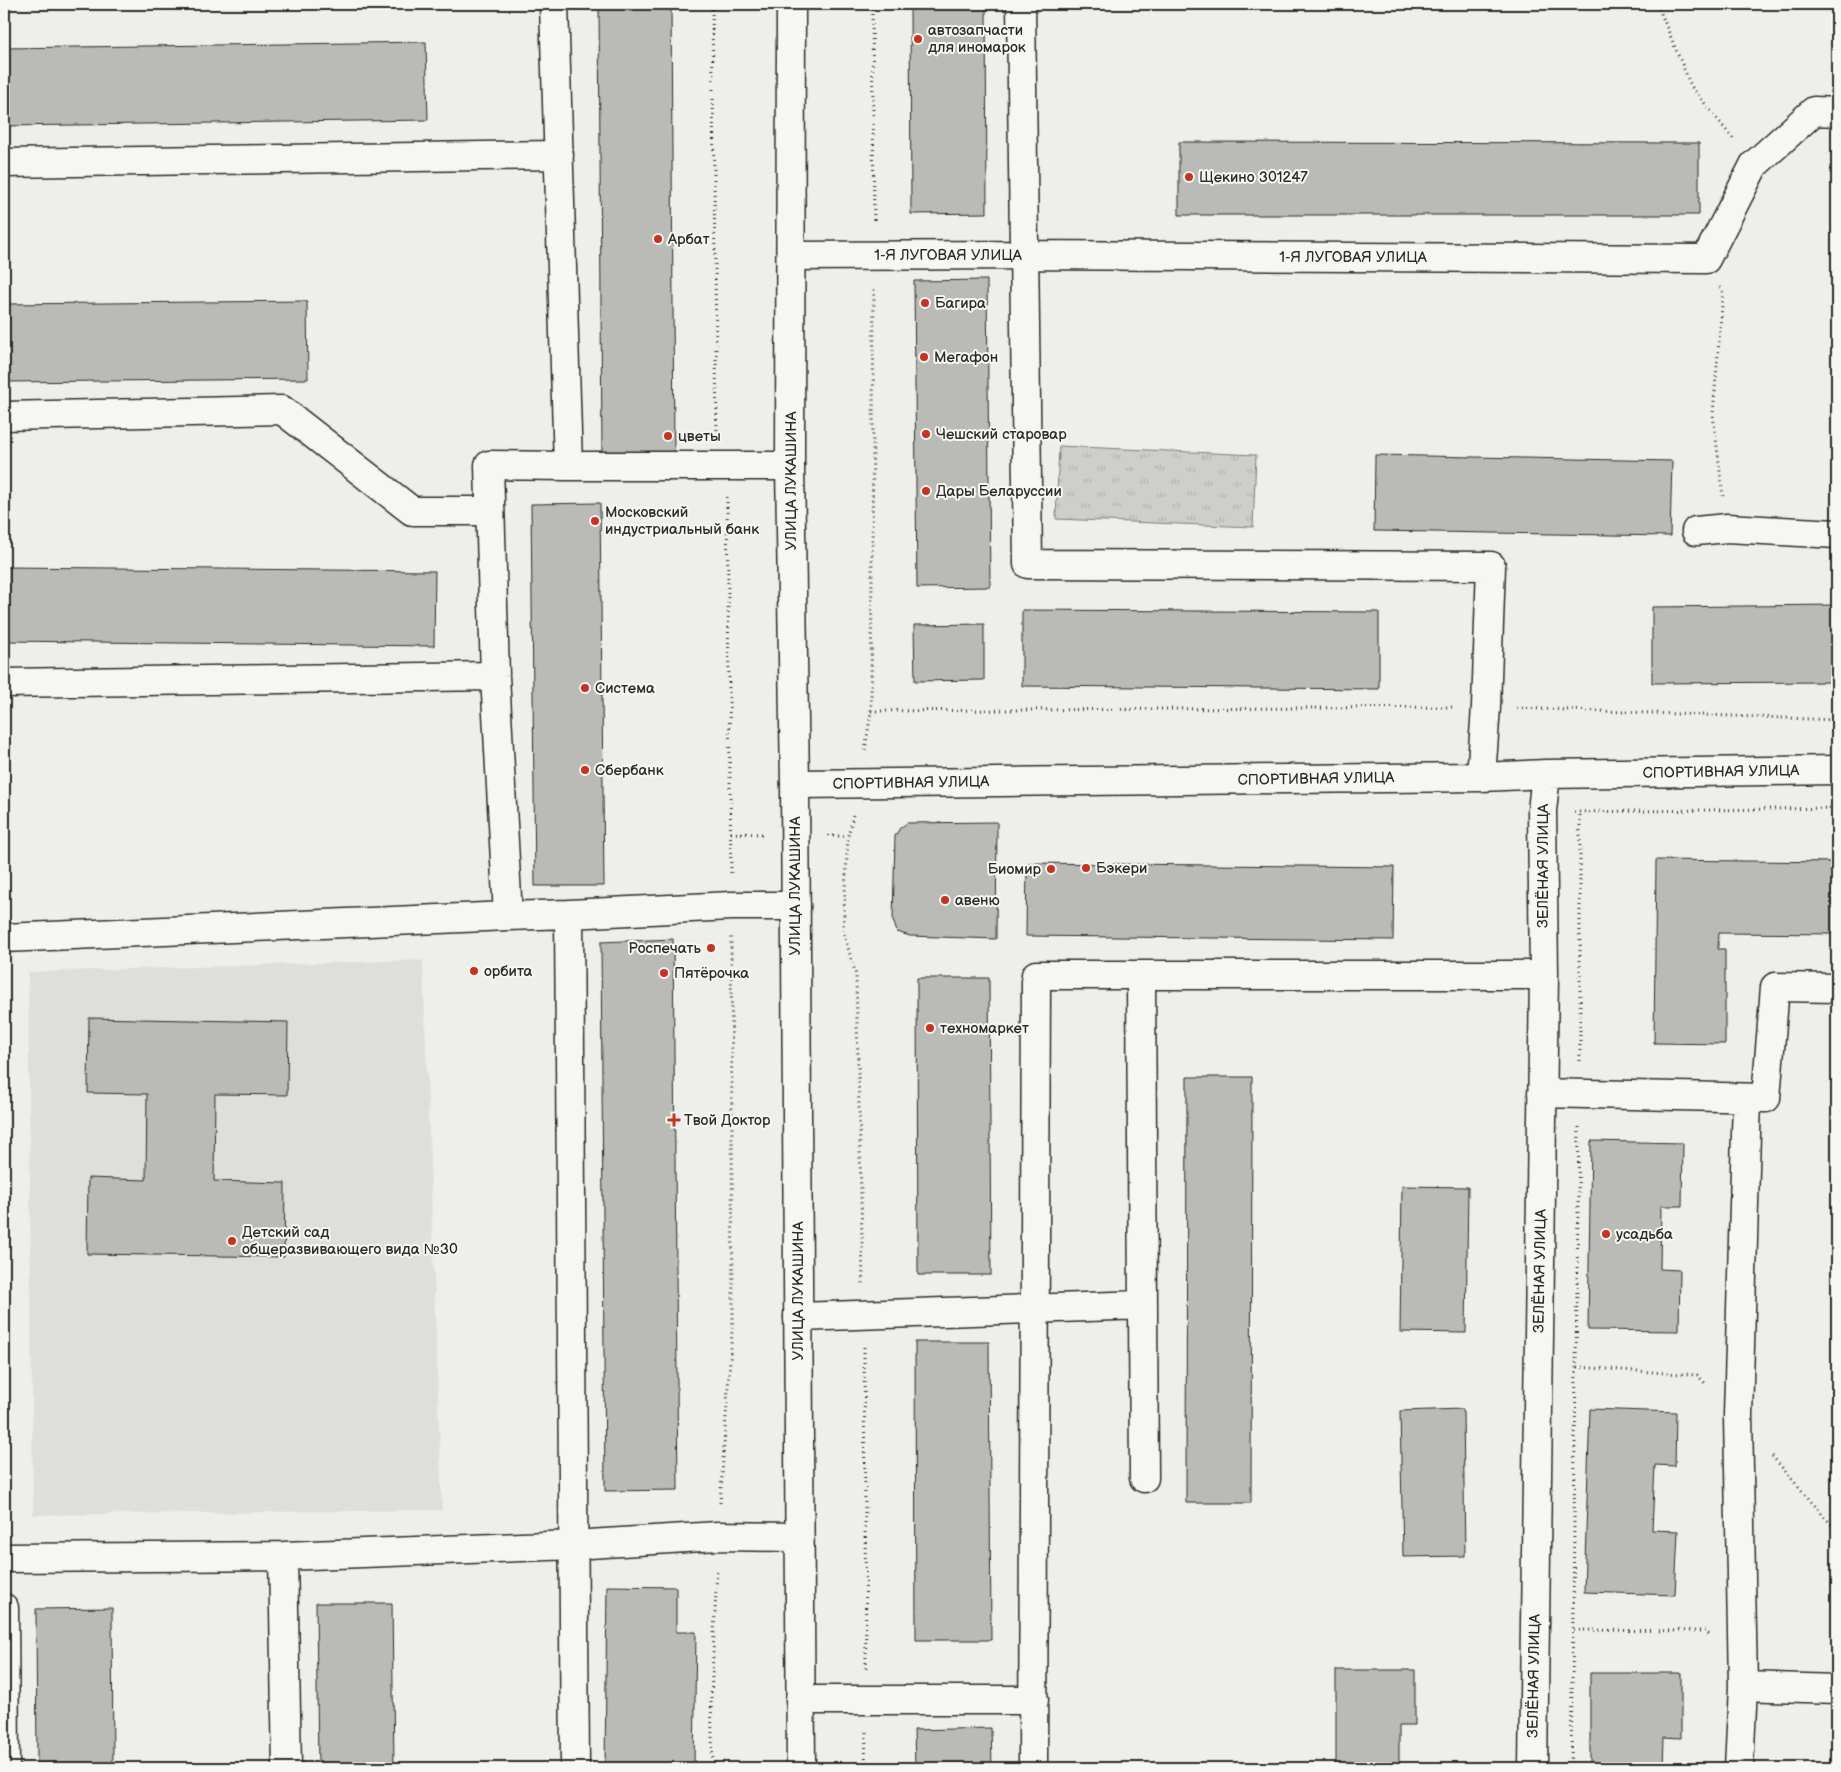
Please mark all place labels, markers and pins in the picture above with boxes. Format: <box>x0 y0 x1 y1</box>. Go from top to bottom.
place label: автозапчасти для иномарок <box>928 21 1026 57</box>
marker: автозапчасти для иномарок <box>912 33 924 45</box>
place label: Щекино 301247 <box>1199 168 1308 187</box>
marker: Щекино 301247 <box>1183 171 1195 183</box>
place label: Арбат <box>667 230 710 249</box>
marker: Арбат <box>652 233 664 245</box>
place label: Багира <box>935 294 986 313</box>
marker: Багира <box>919 297 931 309</box>
place label: Мегафон <box>934 348 998 367</box>
marker: Мегафон <box>918 351 930 363</box>
place label: Чешский старовар <box>936 425 1067 444</box>
place label: цветы <box>678 427 721 446</box>
marker: Чешский старовар <box>920 428 932 440</box>
marker: цветы <box>662 430 674 442</box>
place label: Дары Беларуссии <box>936 482 1062 501</box>
marker: Дары Беларуссии <box>920 485 932 497</box>
place label: Московский индустриальный банк <box>605 503 759 539</box>
marker: Московский индустриальный банк <box>589 515 601 527</box>
place label: Система <box>595 679 655 698</box>
marker: Система <box>579 682 591 694</box>
place label: Сбербанк <box>595 761 664 780</box>
marker: Сбербанк <box>579 764 591 776</box>
place label: Бэкери <box>1096 859 1147 878</box>
place label: Биомир <box>988 860 1042 879</box>
marker: Бэкери <box>1080 862 1092 874</box>
marker: Биомир <box>1045 863 1057 875</box>
place label: авеню <box>955 891 1000 910</box>
marker: авеню <box>939 894 951 906</box>
place label: Роспечать <box>628 939 702 958</box>
marker: Роспечать <box>705 942 717 954</box>
place label: орбита <box>484 962 533 981</box>
place label: Пятёрочка <box>674 964 749 983</box>
marker: орбита <box>468 965 480 977</box>
marker: Пятёрочка <box>658 967 670 979</box>
place label: техномаркет <box>940 1019 1029 1038</box>
marker: техномаркет <box>924 1022 936 1034</box>
place label: Твой Доктор <box>684 1111 771 1130</box>
marker: Твой Доктор <box>668 1114 680 1126</box>
place label: Детский сад общеразвивающего вида №30 <box>242 1223 458 1259</box>
place label: усадьба <box>1616 1225 1673 1244</box>
marker: усадьба <box>1600 1228 1612 1240</box>
marker: Детский сад общеразвивающего вида №30 <box>226 1235 238 1247</box>

